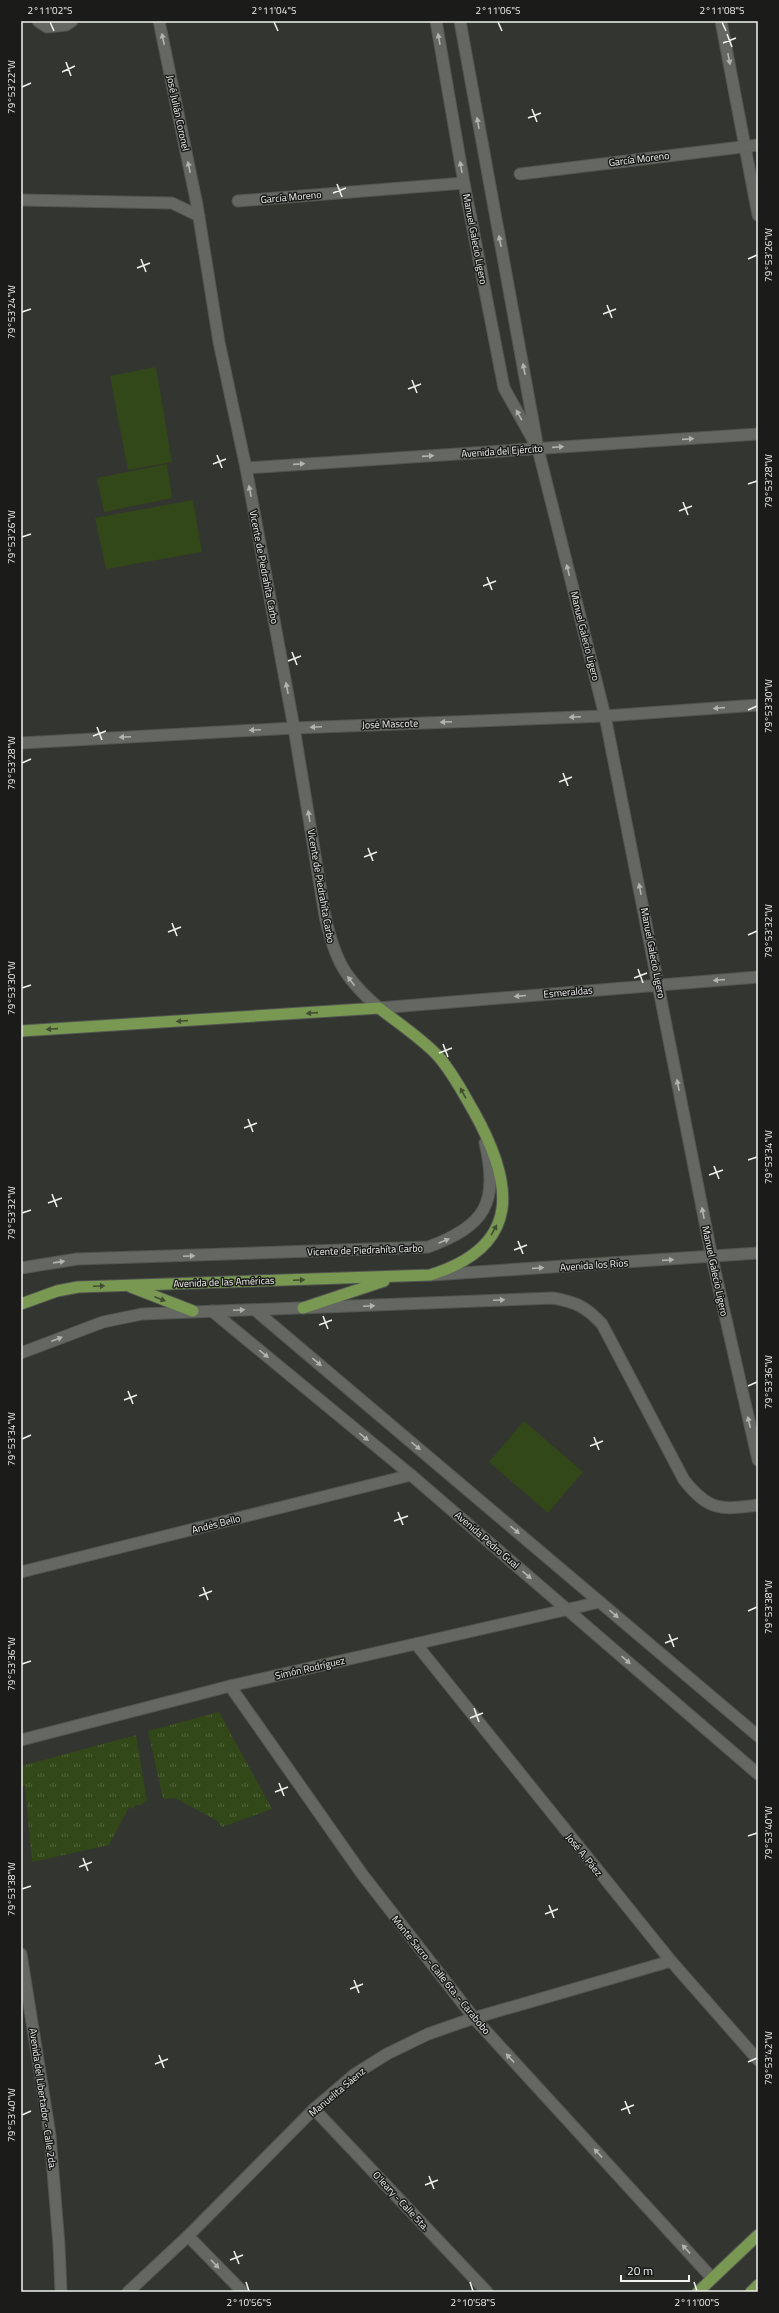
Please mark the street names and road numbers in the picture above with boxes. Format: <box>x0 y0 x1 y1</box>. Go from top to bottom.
street label: José Julián Coronel <box>163 74 193 152</box>
street label: García Moreno <box>608 148 670 170</box>
street label: García Moreno <box>260 187 322 207</box>
street label: Manuel Galecio Ligero <box>459 192 491 286</box>
street label: Avenida del Ejército <box>461 441 543 461</box>
street label: Vicente de Piedrahíta Carbo <box>246 509 282 625</box>
street label: Manuel Galecio Ligero <box>567 590 603 682</box>
street label: José Mascote <box>362 716 418 732</box>
street label: Vicente de Piedrahíta Carbo <box>304 828 338 944</box>
street label: Manuel Galecio Ligero <box>637 906 669 1000</box>
street label: Esmeraldas <box>543 982 594 1002</box>
street label: Manuel Galecio Ligero <box>698 1224 732 1318</box>
street label: Vicente de Piedrahíta Carbo <box>307 1240 423 1260</box>
street label: Avenida los Ríos <box>559 1255 629 1275</box>
street label: Avenida de las Américas <box>173 1273 275 1291</box>
street label: Avenida Pedro Gual <box>451 1508 523 1572</box>
street label: Andés Bello <box>190 1511 242 1537</box>
street label: Simón Rodríguez <box>274 1653 347 1683</box>
street label: José A. Páez <box>562 1831 606 1880</box>
street label: Monte Sacro - Calle 6ta. - Carabobo <box>388 1912 494 2038</box>
street label: Avenida del Libertador - Calle 2da. <box>26 2027 60 2171</box>
street label: Manuelita Sáenz <box>305 2064 369 2120</box>
street label: O'leary - Calle 5ta. <box>369 2168 433 2234</box>

